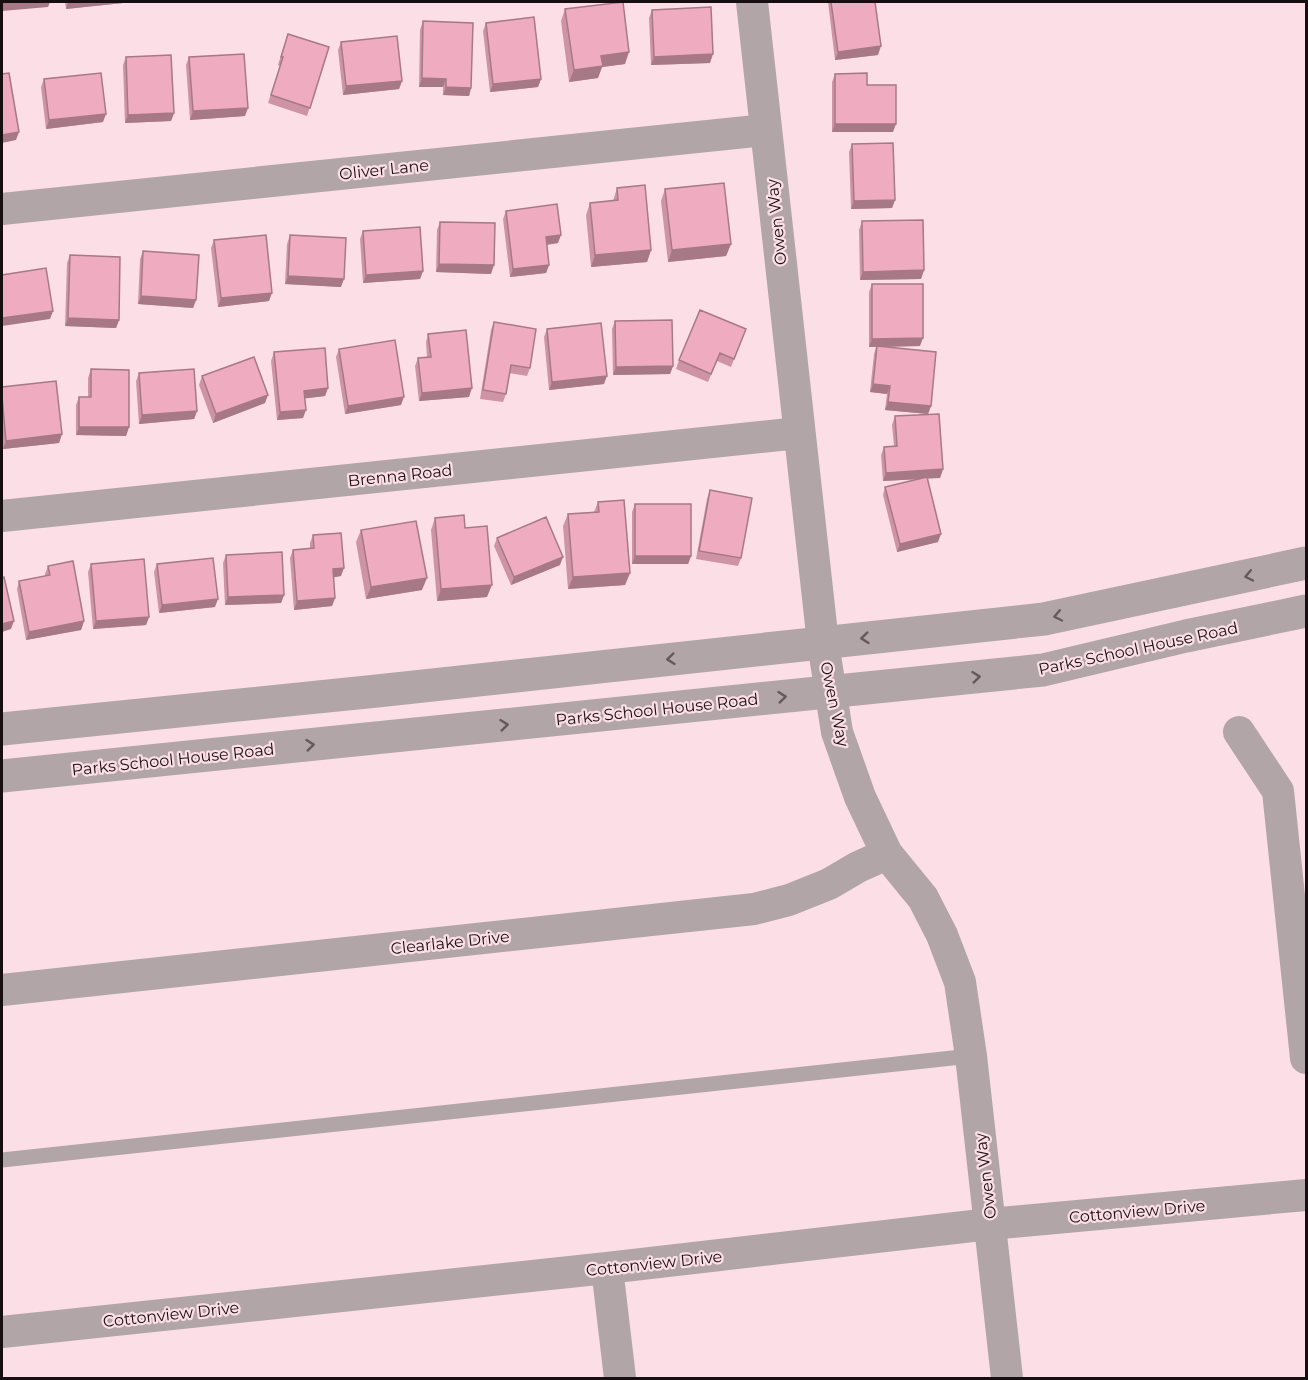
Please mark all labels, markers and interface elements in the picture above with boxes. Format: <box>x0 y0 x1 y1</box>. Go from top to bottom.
street label: Oliver Lane <box>338 155 430 184</box>
street label: Owen Way <box>762 178 790 266</box>
street label: Brenna Road <box>347 461 453 490</box>
one-way arrow <box>1245 568 1255 581</box>
one-way arrow <box>1054 608 1064 621</box>
street label: Parks School House Road <box>1037 618 1240 679</box>
one-way arrow <box>860 631 869 644</box>
one-way arrow <box>666 652 676 665</box>
street label: Owen Way <box>816 660 853 749</box>
one-way arrow <box>971 671 981 684</box>
street label: Parks School House Road <box>555 689 759 730</box>
one-way arrow <box>777 691 787 703</box>
one-way arrow <box>500 719 509 732</box>
street label: Parks School House Road <box>71 739 275 780</box>
one-way arrow <box>306 739 315 751</box>
street label: Clearlake Drive <box>390 927 510 958</box>
street label: Owen Way <box>971 1131 1000 1220</box>
street label: Cottonview Drive <box>1068 1196 1206 1227</box>
street label: Cottonview Drive <box>585 1247 723 1280</box>
street label: Cottonview Drive <box>102 1298 240 1331</box>

